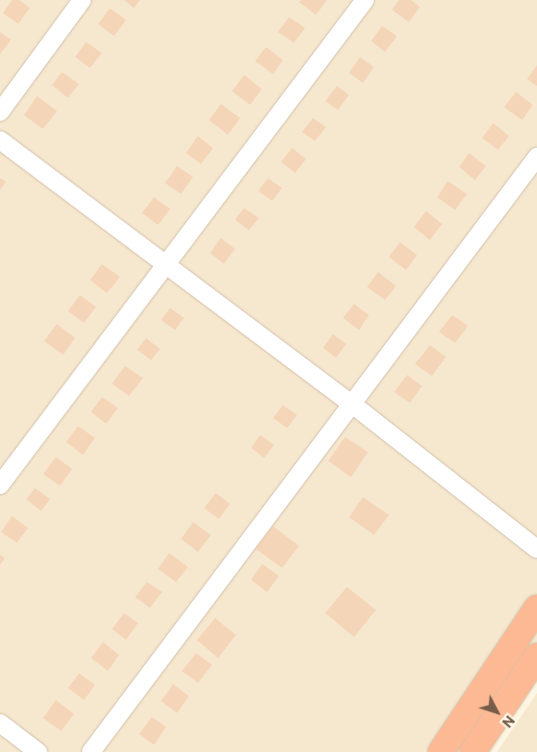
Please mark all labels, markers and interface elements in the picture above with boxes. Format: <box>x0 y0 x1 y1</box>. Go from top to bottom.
north arrow <box>472 687 522 737</box>
text: N <box>499 712 519 731</box>

